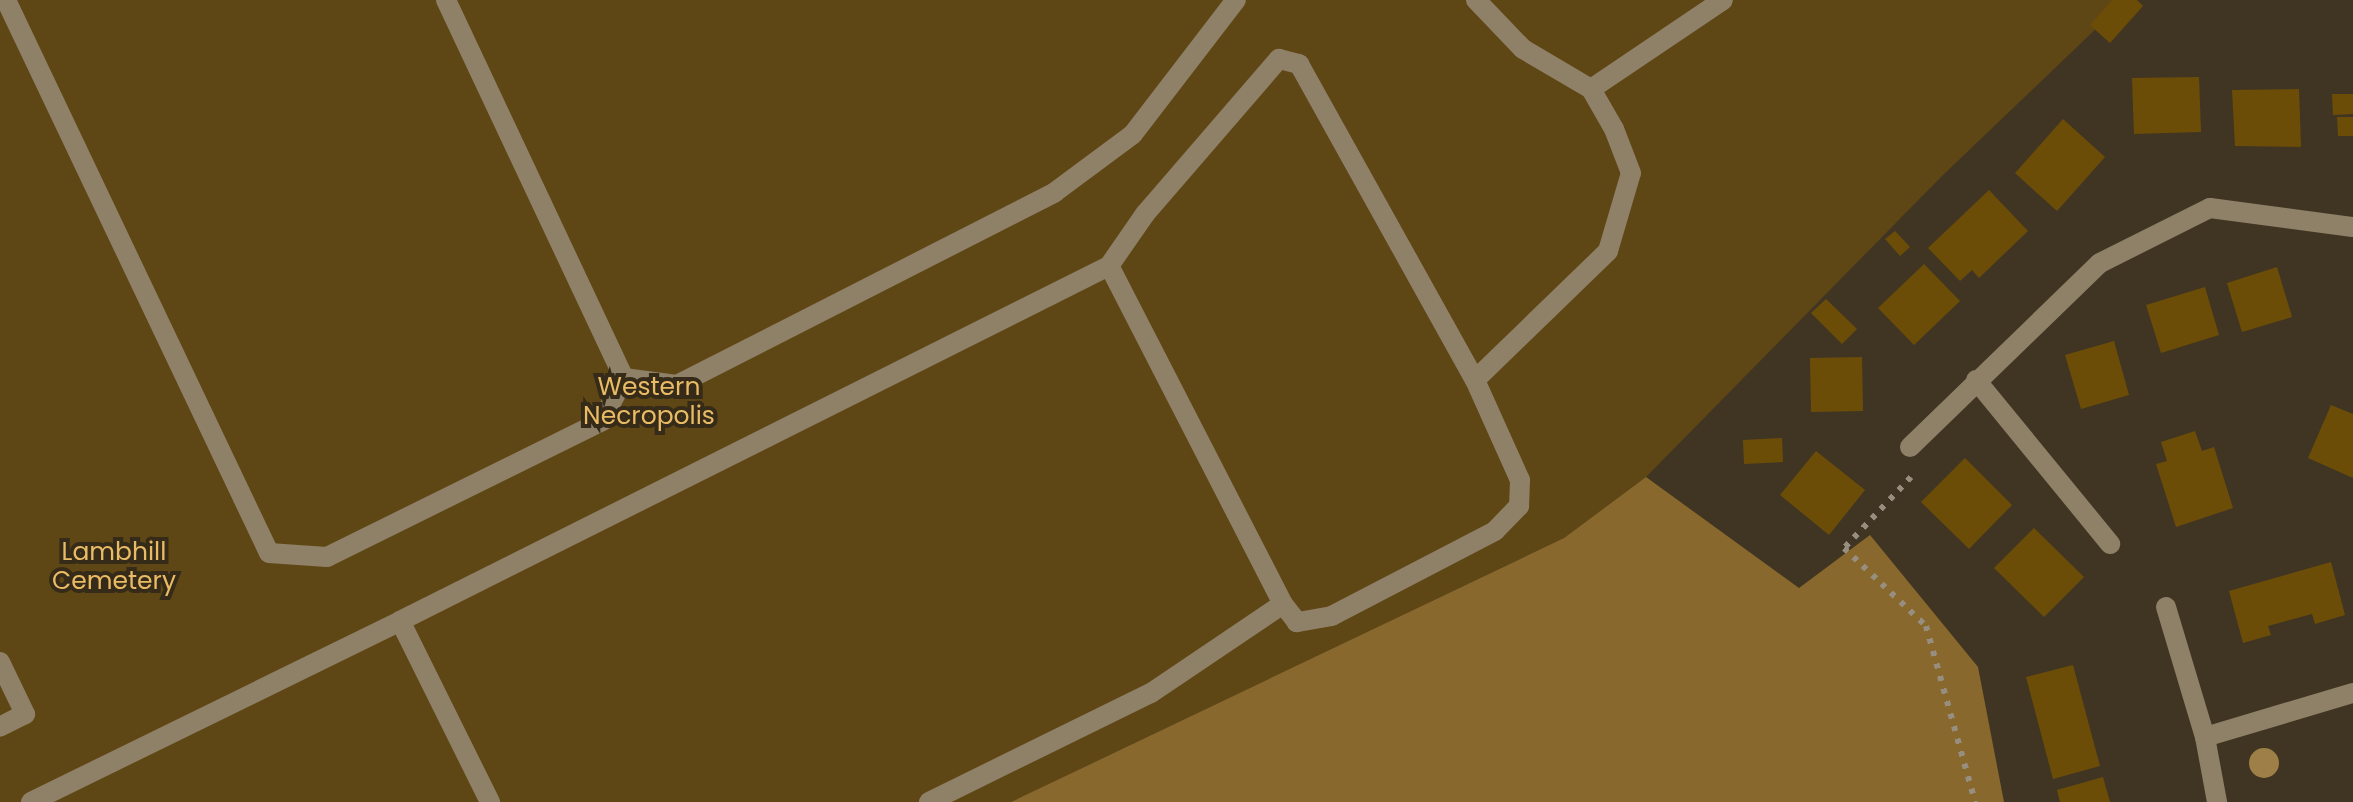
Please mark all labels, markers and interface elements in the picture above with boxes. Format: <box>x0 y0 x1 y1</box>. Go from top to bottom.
park label: Western Necropolis <box>583 373 715 432</box>
park label: Lambhill Cemetery <box>52 538 176 597</box>

